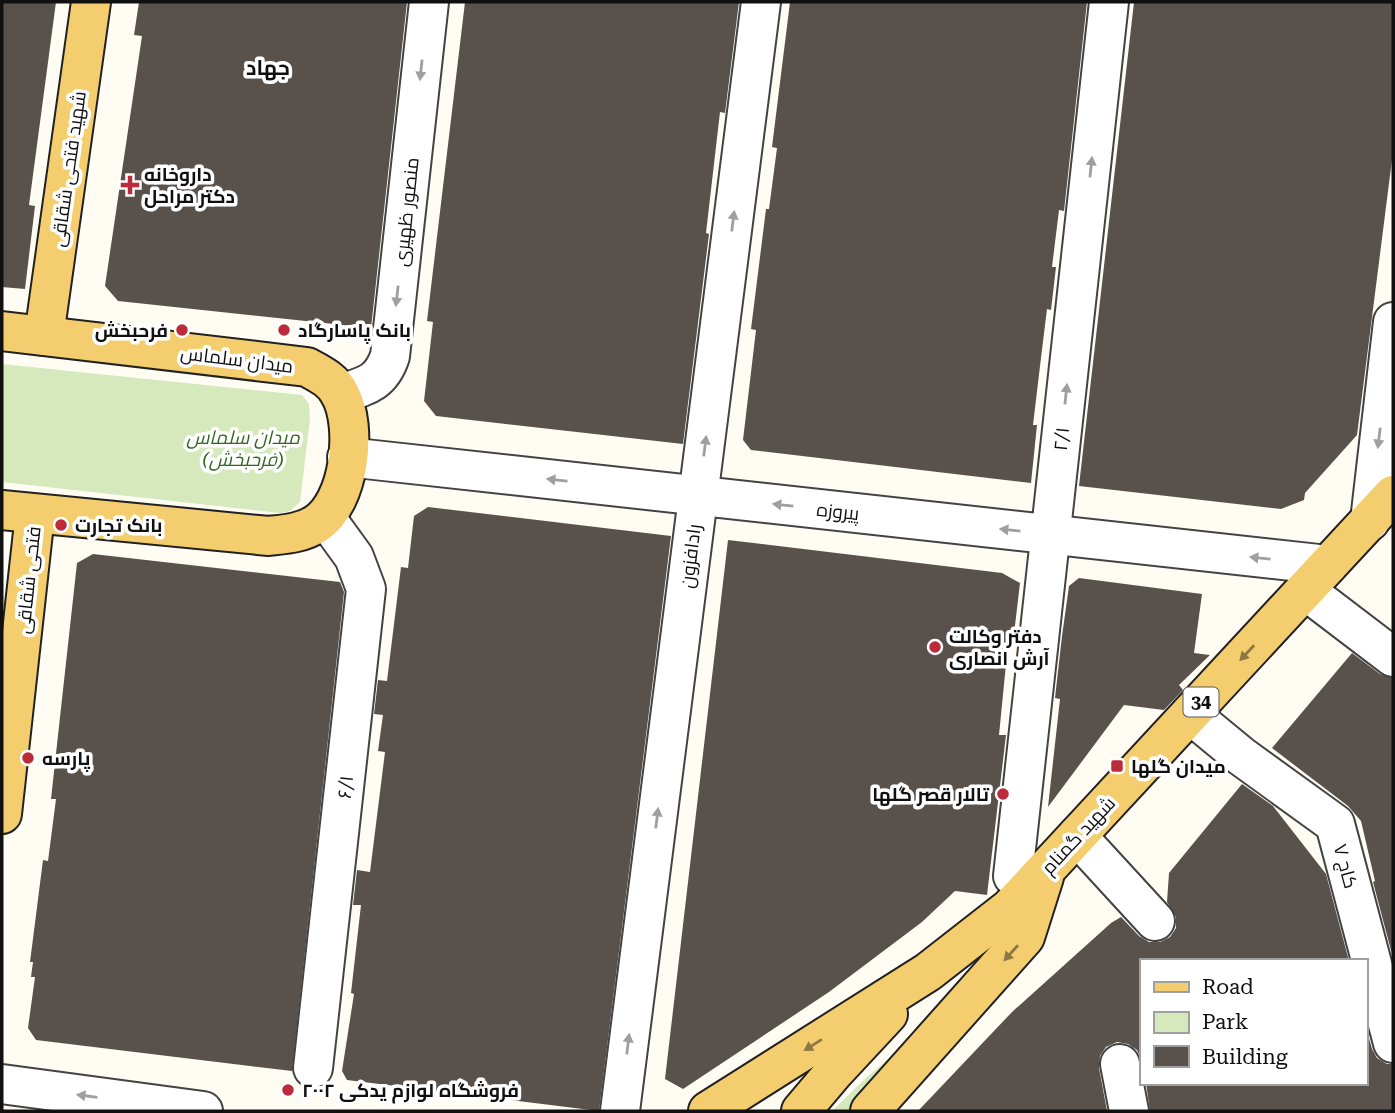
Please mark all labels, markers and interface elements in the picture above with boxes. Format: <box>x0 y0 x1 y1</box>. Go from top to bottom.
district label: جهاد <box>246 56 290 81</box>
one-way arrow <box>416 59 427 81</box>
street label: شهید فتحی شقاقی <box>46 90 91 248</box>
street label: منصور ظهیری <box>389 156 424 268</box>
one-way arrow <box>1086 156 1097 178</box>
place label: داروخانه دکتر مراحل <box>144 163 235 208</box>
marker: داروخانه دکتر مراحل <box>122 177 138 193</box>
one-way arrow <box>728 210 739 232</box>
one-way arrow <box>391 285 402 307</box>
place label: فرحبخش <box>95 319 168 342</box>
place label: بانک پاسارگاد <box>298 319 411 344</box>
marker: فرحبخش <box>174 322 190 338</box>
marker: بانک پاسارگاد <box>276 322 292 338</box>
street label: میدان سلماس <box>179 341 295 378</box>
one-way arrow <box>1061 382 1072 404</box>
park label: میدان سلماس (فرحبخش) <box>186 426 301 471</box>
street label: ۲/۱ <box>1049 426 1074 452</box>
one-way arrow <box>1374 427 1385 449</box>
one-way arrow <box>699 435 710 457</box>
one-way arrow <box>546 474 568 485</box>
street label: پیروزه <box>815 498 860 526</box>
one-way arrow <box>772 499 794 510</box>
place label: بانک تجارت <box>75 514 162 537</box>
marker: بانک تجارت <box>53 517 69 533</box>
street label: رادافزون <box>675 523 706 590</box>
one-way arrow <box>998 524 1020 535</box>
street label: فتحی شقاقی <box>11 525 46 635</box>
one-way arrow <box>1249 552 1271 563</box>
place label: دفتر وکالت آرش انصاری <box>949 625 1050 670</box>
marker: دفتر وکالت آرش انصاری <box>927 639 943 655</box>
one-way arrow <box>1239 644 1255 661</box>
road number: 34 <box>1184 688 1218 716</box>
place label: پارسه <box>42 747 91 772</box>
marker: پارسه <box>20 750 36 766</box>
place label: میدان گلها <box>1131 755 1226 778</box>
marker: میدان گلها <box>1109 758 1125 774</box>
street label: ۶/۱ <box>333 774 358 800</box>
place label: تالار قصر گلها <box>872 783 990 806</box>
marker: تالار قصر گلها <box>995 786 1011 802</box>
street label: شهید گمنام <box>1037 792 1122 880</box>
one-way arrow <box>652 807 663 829</box>
street label: کاج ۷ <box>1327 841 1362 891</box>
one-way arrow <box>1004 944 1019 961</box>
legend <box>1140 959 1367 1085</box>
text: Road <box>1202 975 1254 999</box>
text: Park <box>1202 1010 1248 1034</box>
one-way arrow <box>623 1032 634 1054</box>
one-way arrow <box>803 1038 823 1051</box>
text: Building <box>1202 1045 1288 1069</box>
place label: فروشگاه لوازم یدکی ۲۰۰۲ <box>302 1079 519 1104</box>
marker: فروشگاه لوازم یدکی ۲۰۰۲ <box>280 1082 296 1098</box>
one-way arrow <box>76 1090 98 1101</box>

